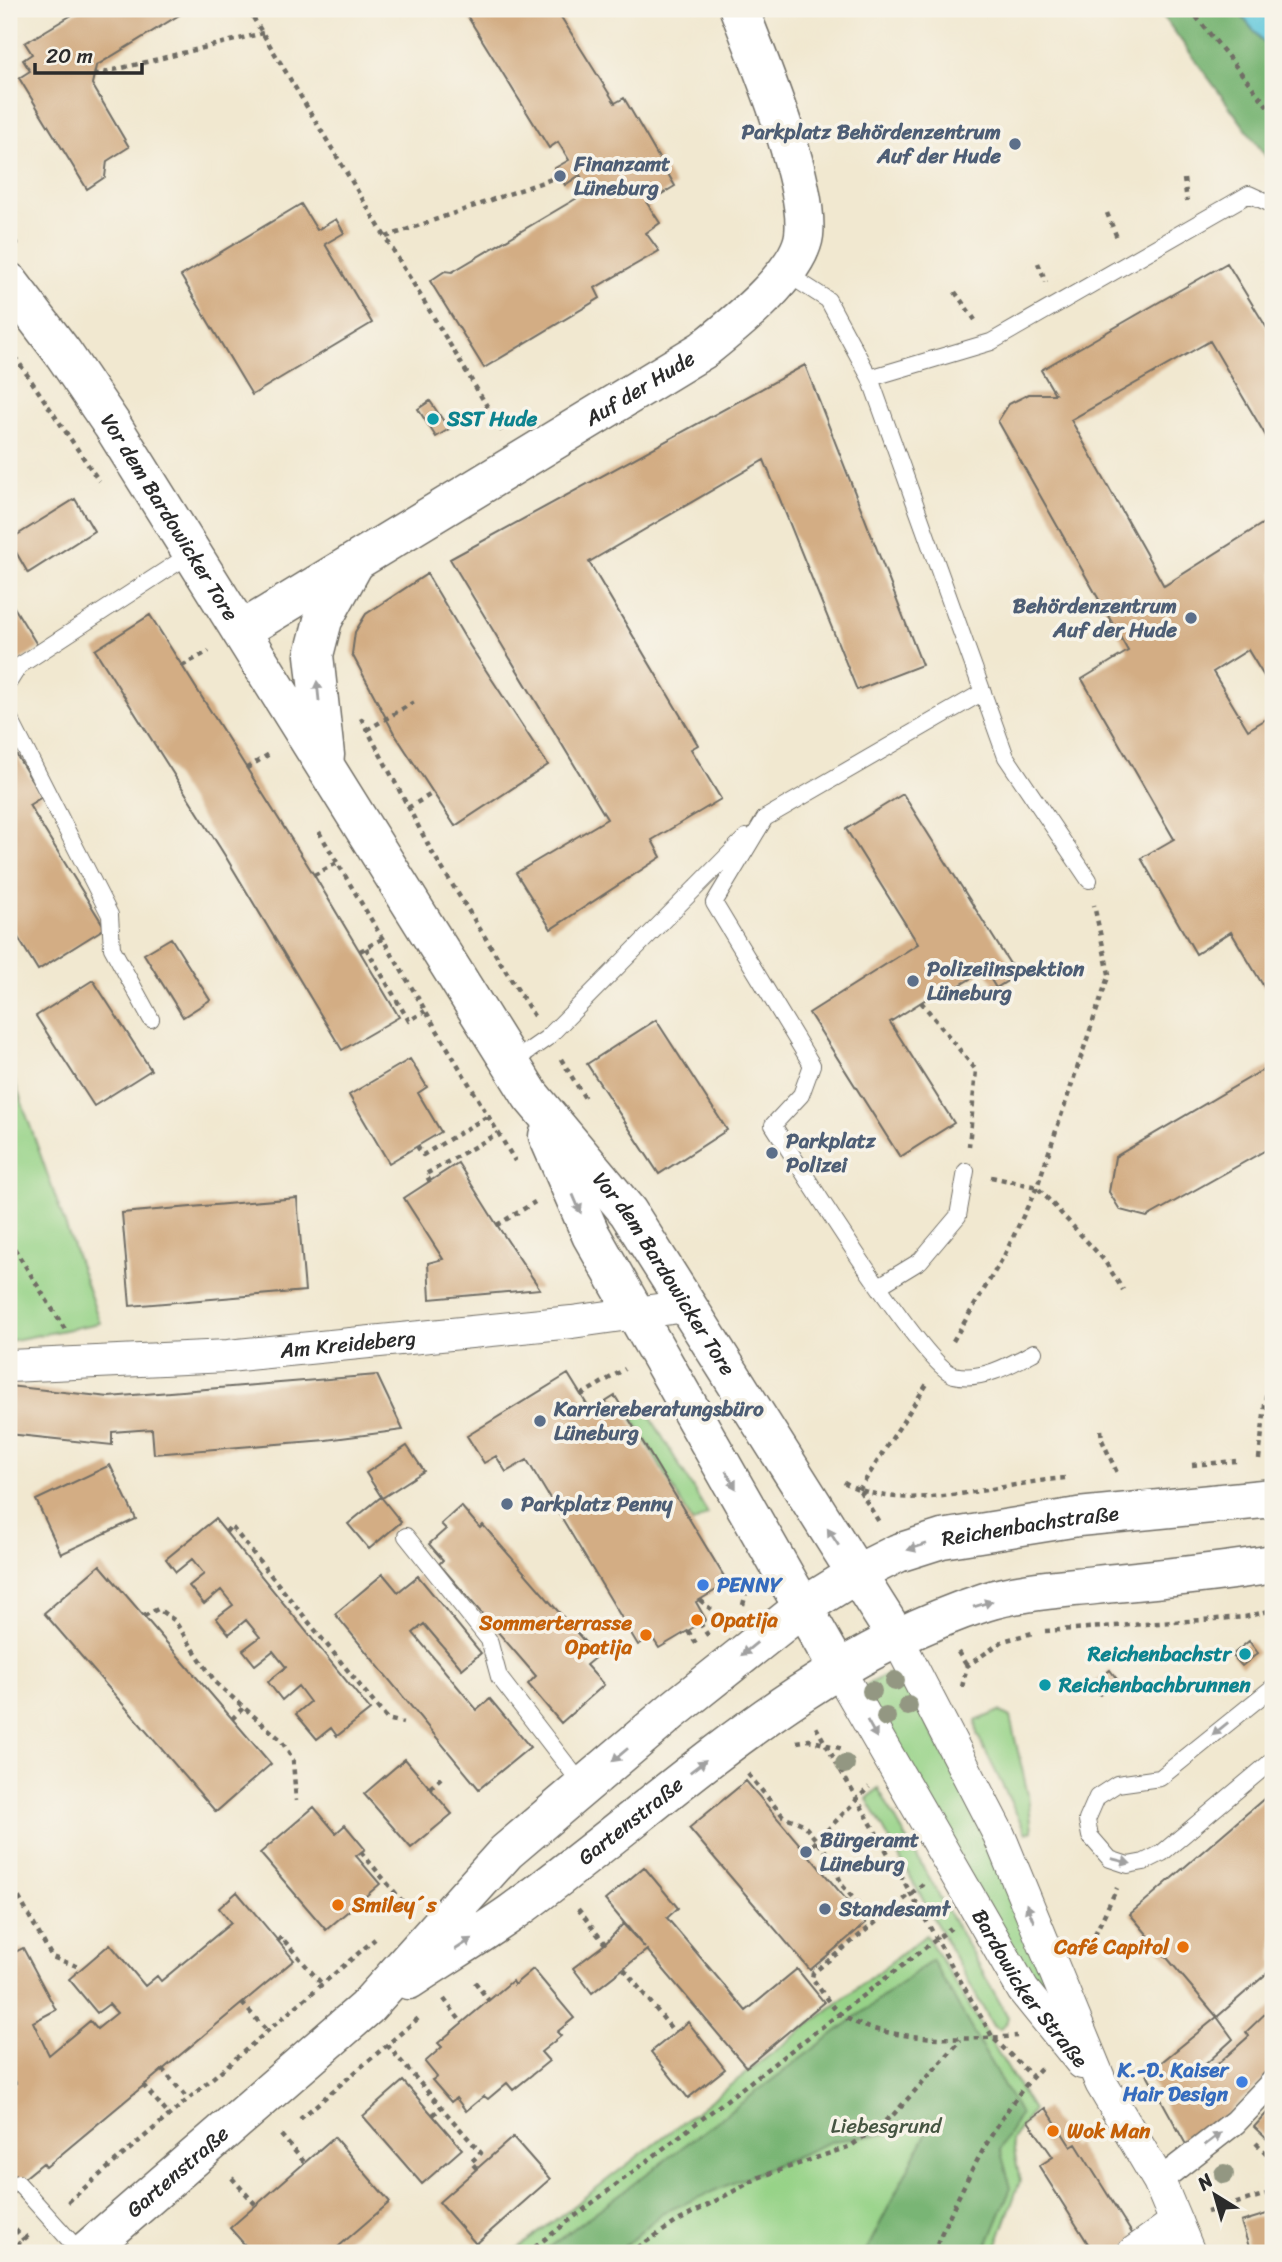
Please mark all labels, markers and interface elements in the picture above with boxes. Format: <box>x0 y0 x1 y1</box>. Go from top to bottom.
scale bar <box>35 32 142 76</box>
text: 20 m <box>46 37 93 75</box>
place label: Parkplatz Behördenzentrum Auf der Hude <box>742 113 1001 175</box>
marker: Parkplatz Behördenzentrum Auf der Hude <box>1007 136 1023 152</box>
place label: Finanzamt Lüneburg <box>573 145 671 207</box>
marker: Finanzamt Lüneburg <box>552 168 568 184</box>
street label: Auf der Hude <box>576 340 703 437</box>
place label: SST Hude <box>446 400 537 438</box>
street label: Vor dem Bardowicker Tore <box>90 405 249 629</box>
marker: SST Hude <box>425 411 441 427</box>
place label: Behördenzentrum Auf der Hude <box>1013 587 1177 649</box>
marker: Behördenzentrum Auf der Hude <box>1183 610 1199 626</box>
one-way arrow <box>312 680 323 702</box>
place label: Polizeiinspektion Lüneburg <box>927 950 1085 1012</box>
marker: Polizeiinspektion Lüneburg <box>905 973 921 989</box>
place label: Parkplatz Polizei <box>786 1122 877 1184</box>
marker: Parkplatz Polizei <box>764 1145 780 1161</box>
street label: Vor dem Bardowicker Tore <box>583 1163 746 1384</box>
one-way arrow <box>572 1193 583 1214</box>
street label: Am Kreideberg <box>278 1319 418 1370</box>
place label: Karriereberatungsbüro Lüneburg <box>553 1390 764 1452</box>
marker: Karriereberatungsbüro Lüneburg <box>532 1413 548 1429</box>
one-way arrow <box>725 1470 737 1489</box>
place label: Parkplatz Penny <box>521 1485 674 1523</box>
street label: Reichenbachstraße <box>939 1494 1120 1558</box>
marker: Parkplatz Penny <box>499 1496 515 1512</box>
one-way arrow <box>826 1528 839 1547</box>
one-way arrow <box>907 1542 928 1553</box>
place label: PENNY <box>717 1566 784 1604</box>
marker: PENNY <box>695 1577 711 1593</box>
one-way arrow <box>973 1598 994 1608</box>
place label: Opatija <box>711 1601 778 1639</box>
place label: Sommerterrasse Opatija <box>478 1604 632 1666</box>
marker: Opatija <box>689 1612 705 1628</box>
marker: Sommerterrasse Opatija <box>638 1627 654 1643</box>
place label: Reichenbachstr <box>1087 1635 1232 1673</box>
one-way arrow <box>740 1641 758 1656</box>
marker: Reichenbachstr <box>1237 1646 1253 1662</box>
place label: Reichenbachbrunnen <box>1058 1666 1251 1704</box>
marker: Reichenbachbrunnen <box>1037 1677 1053 1693</box>
one-way arrow <box>866 1719 878 1739</box>
one-way arrow <box>1211 1722 1229 1736</box>
one-way arrow <box>611 1747 628 1762</box>
one-way arrow <box>689 1758 707 1773</box>
street label: Gartenstraße <box>569 1766 692 1875</box>
place label: Bürgeramt Lüneburg <box>820 1821 920 1883</box>
marker: Bürgeramt Lüneburg <box>798 1844 814 1860</box>
one-way arrow <box>1110 1856 1132 1867</box>
place label: Smiley´s <box>351 1886 438 1924</box>
place label: Standesamt <box>838 1890 951 1928</box>
marker: Smiley´s <box>330 1897 346 1913</box>
marker: Standesamt <box>817 1901 833 1917</box>
street label: Bardowicker Straße <box>961 1902 1098 2077</box>
one-way arrow <box>1025 1903 1036 1924</box>
place label: Café Capitol <box>1053 1928 1170 1966</box>
one-way arrow <box>455 1937 473 1951</box>
marker: Café Capitol <box>1175 1939 1191 1955</box>
place label: K.-D. Kaiser Hair Design <box>1116 2051 1230 2113</box>
marker: K.-D. Kaiser Hair Design <box>1234 2074 1250 2090</box>
park label: Liebesgrund <box>831 2107 943 2145</box>
place label: Wok Man <box>1067 2112 1151 2150</box>
street label: Gartenstraße <box>117 2116 238 2228</box>
marker: Wok Man <box>1045 2123 1061 2139</box>
one-way arrow <box>1204 2133 1222 2147</box>
north arrow <box>1180 2160 1250 2230</box>
text: N <box>1189 2164 1221 2200</box>

